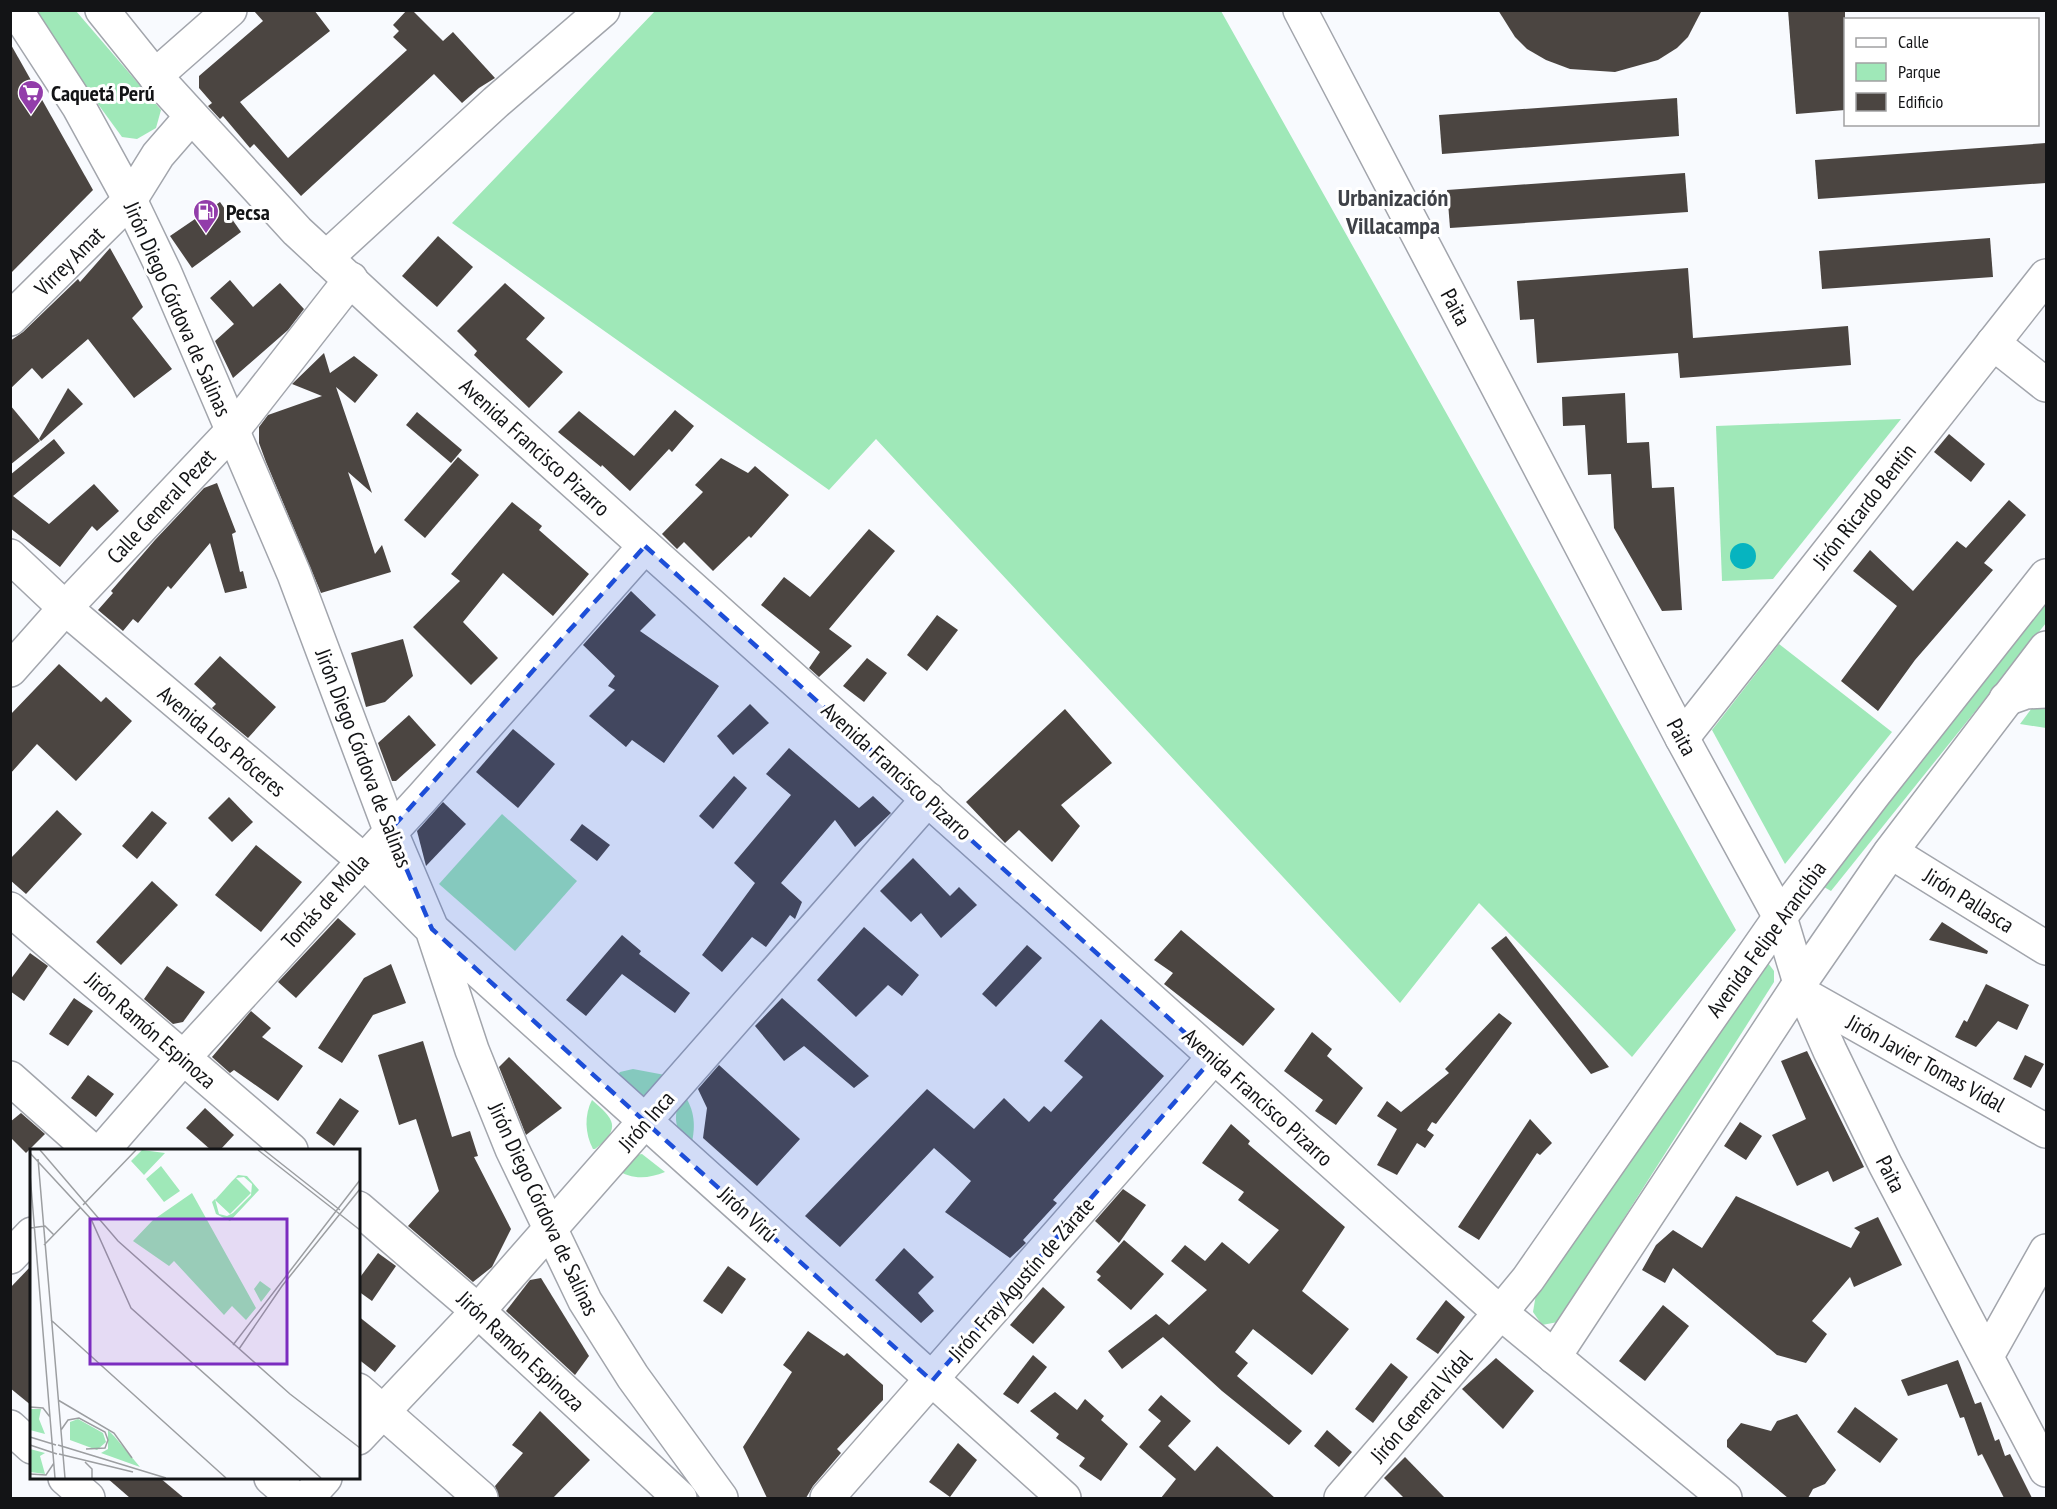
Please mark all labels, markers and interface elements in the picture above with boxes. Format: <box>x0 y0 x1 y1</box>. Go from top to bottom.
legend <box>1844 18 2039 126</box>
text: Calle <box>1898 30 1929 53</box>
text: Parque <box>1898 60 1941 83</box>
supermarket icon: Caquetá Perú <box>16 78 46 116</box>
place label: Caquetá Perú <box>51 79 155 107</box>
text: Edificio <box>1898 90 1944 113</box>
district label: Urbanización Villacampa <box>1338 182 1448 241</box>
street label: Jirón Diego Córdova de Salinas <box>118 196 238 421</box>
fuel station icon: Pecsa <box>191 197 221 235</box>
place label: Pecsa <box>226 198 270 226</box>
street label: Virrey Amat <box>28 220 110 302</box>
street label: Paita <box>1435 284 1477 330</box>
street label: Avenida Francisco Pizarro <box>454 372 616 522</box>
street label: Jirón Ricardo Bentin <box>1806 438 1922 575</box>
street label: Calle General Pezet <box>101 443 221 569</box>
street label: Jirón Diego Córdova de Salinas <box>309 644 419 871</box>
street label: Avenida Los Próceres <box>152 679 292 803</box>
street label: Avenida Francisco Pizarro <box>816 696 978 846</box>
street label: Paita <box>1661 714 1703 760</box>
street label: Tomás de Molla <box>275 848 375 954</box>
street label: Avenida Felipe Arancibia <box>1700 855 1832 1023</box>
street label: Jirón Pallasca <box>1918 861 2019 939</box>
street label: Jirón Ramón Espinoza <box>79 965 222 1094</box>
street label: Jirón Javier Tomas Vidal <box>1841 1007 2011 1119</box>
street label: Avenida Francisco Pizarro <box>1177 1022 1339 1172</box>
street label: Jirón Inca <box>611 1085 680 1158</box>
street label: Jirón Diego Córdova de Salinas <box>482 1097 606 1320</box>
inset map <box>30 1149 360 1479</box>
street label: Paita <box>1870 1151 1912 1197</box>
street label: Jirón Virú <box>712 1180 783 1248</box>
street label: Jirón Fray Agustín de Zárate <box>941 1191 1100 1368</box>
street label: Jirón Ramón Espinoza <box>451 1284 591 1417</box>
street label: Jirón General Vidal <box>1363 1343 1478 1469</box>

